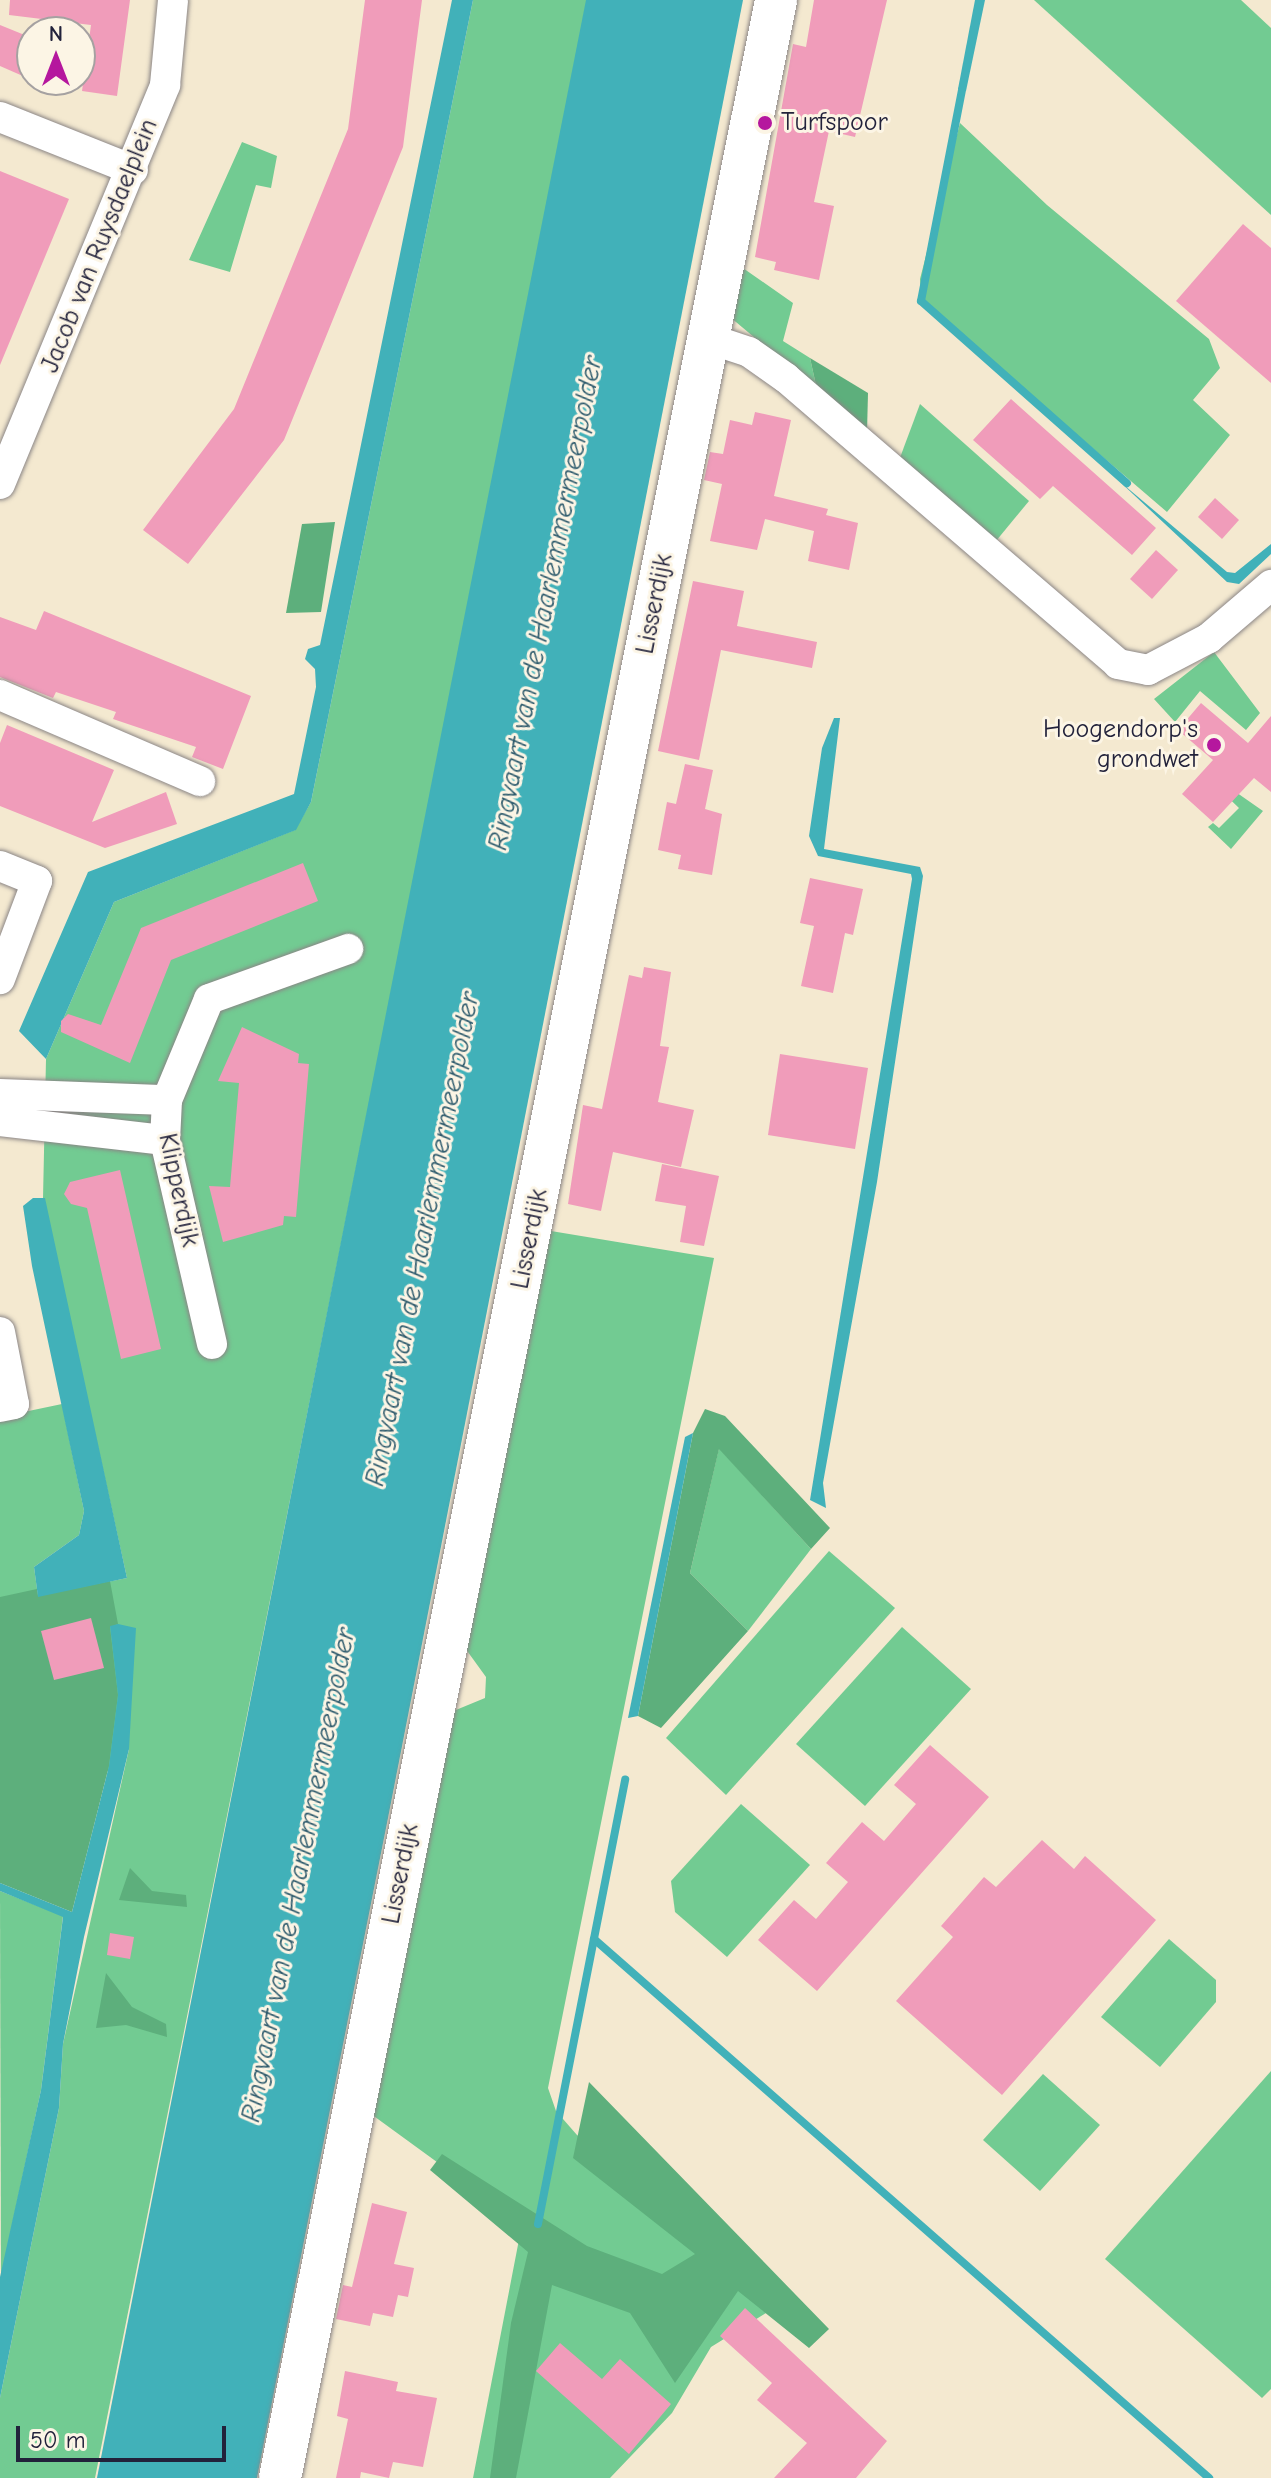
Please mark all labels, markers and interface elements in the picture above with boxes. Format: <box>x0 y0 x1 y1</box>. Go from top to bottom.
north arrow <box>16 16 96 96</box>
text: N <box>49 21 63 47</box>
place label: Turfspoor <box>781 107 888 139</box>
marker: Turfspoor <box>756 114 774 132</box>
street label: Jacob van Ruysdaelplein <box>35 115 165 377</box>
water label: Ringvaart van de Haarlemmermeerpolder <box>481 353 609 853</box>
street label: Lisserdijk <box>630 551 680 657</box>
place label: Hoogendorp's grondwet <box>1043 714 1198 776</box>
marker: Hoogendorp's grondwet <box>1205 736 1223 754</box>
water label: Ringvaart van de Haarlemmermeerpolder <box>358 989 486 1489</box>
street label: Klipperdijk <box>151 1131 205 1249</box>
street label: Lisserdijk <box>505 1186 555 1292</box>
water label: Ringvaart van de Haarlemmermeerpolder <box>234 1625 362 2125</box>
street label: Lisserdijk <box>376 1821 426 1927</box>
scale bar <box>20 2410 230 2460</box>
text: 50 m <box>30 2426 86 2454</box>

